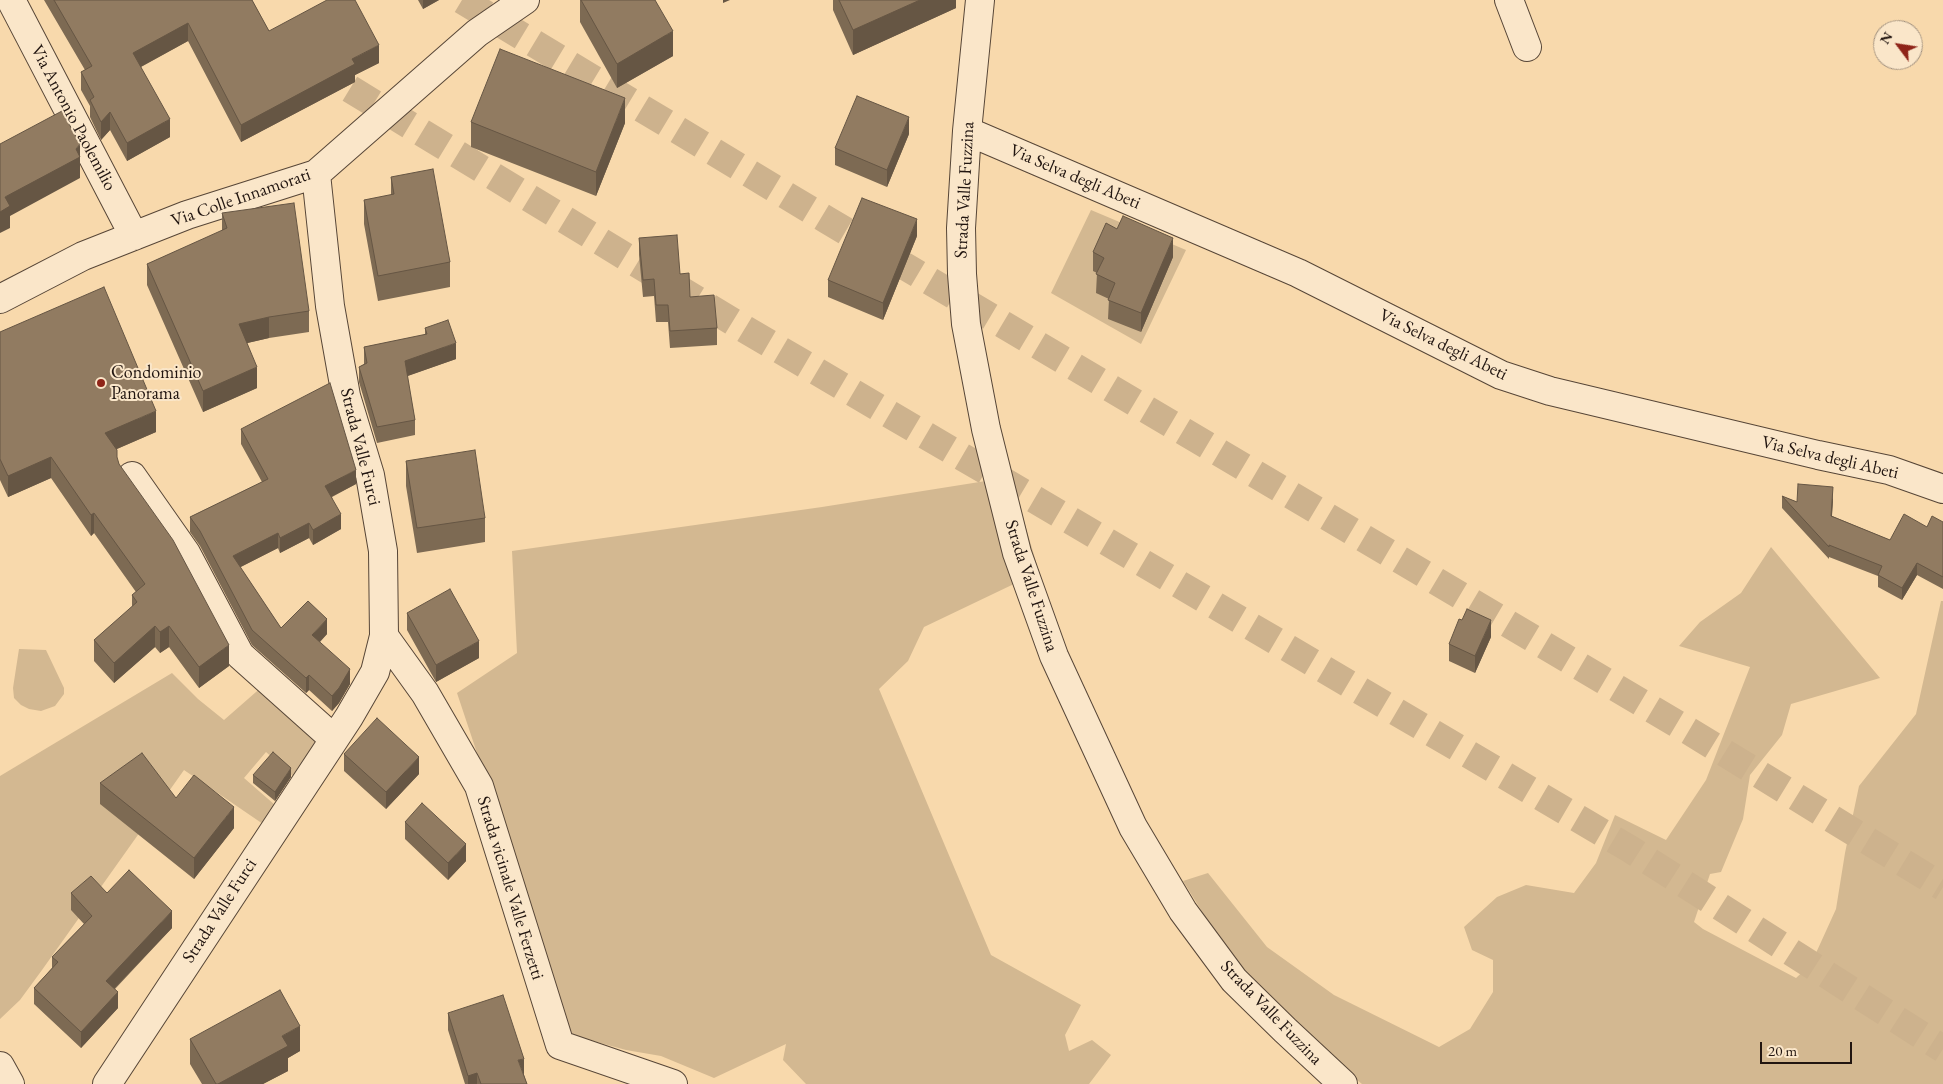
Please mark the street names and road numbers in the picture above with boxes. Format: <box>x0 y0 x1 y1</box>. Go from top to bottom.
street label: Via Antonio Paolemilio <box>25 41 121 195</box>
street label: Strada Valle Fuzzina <box>951 121 979 259</box>
street label: Via Selva degli Abeti <box>1006 140 1144 214</box>
street label: Via Colle Innamorati <box>168 164 314 232</box>
street label: Via Selva degli Abeti <box>1375 305 1511 385</box>
street label: Strada Valle Furci <box>335 386 385 508</box>
street label: Via Selva degli Abeti <box>1759 432 1901 484</box>
street label: Strada Valle Fuzzina <box>1000 517 1062 655</box>
street label: Strada vicinale Valle Ferzetti <box>472 794 548 982</box>
street label: Strada Valle Furci <box>178 855 262 967</box>
street label: Strada Valle Fuzzina <box>1216 956 1326 1070</box>

